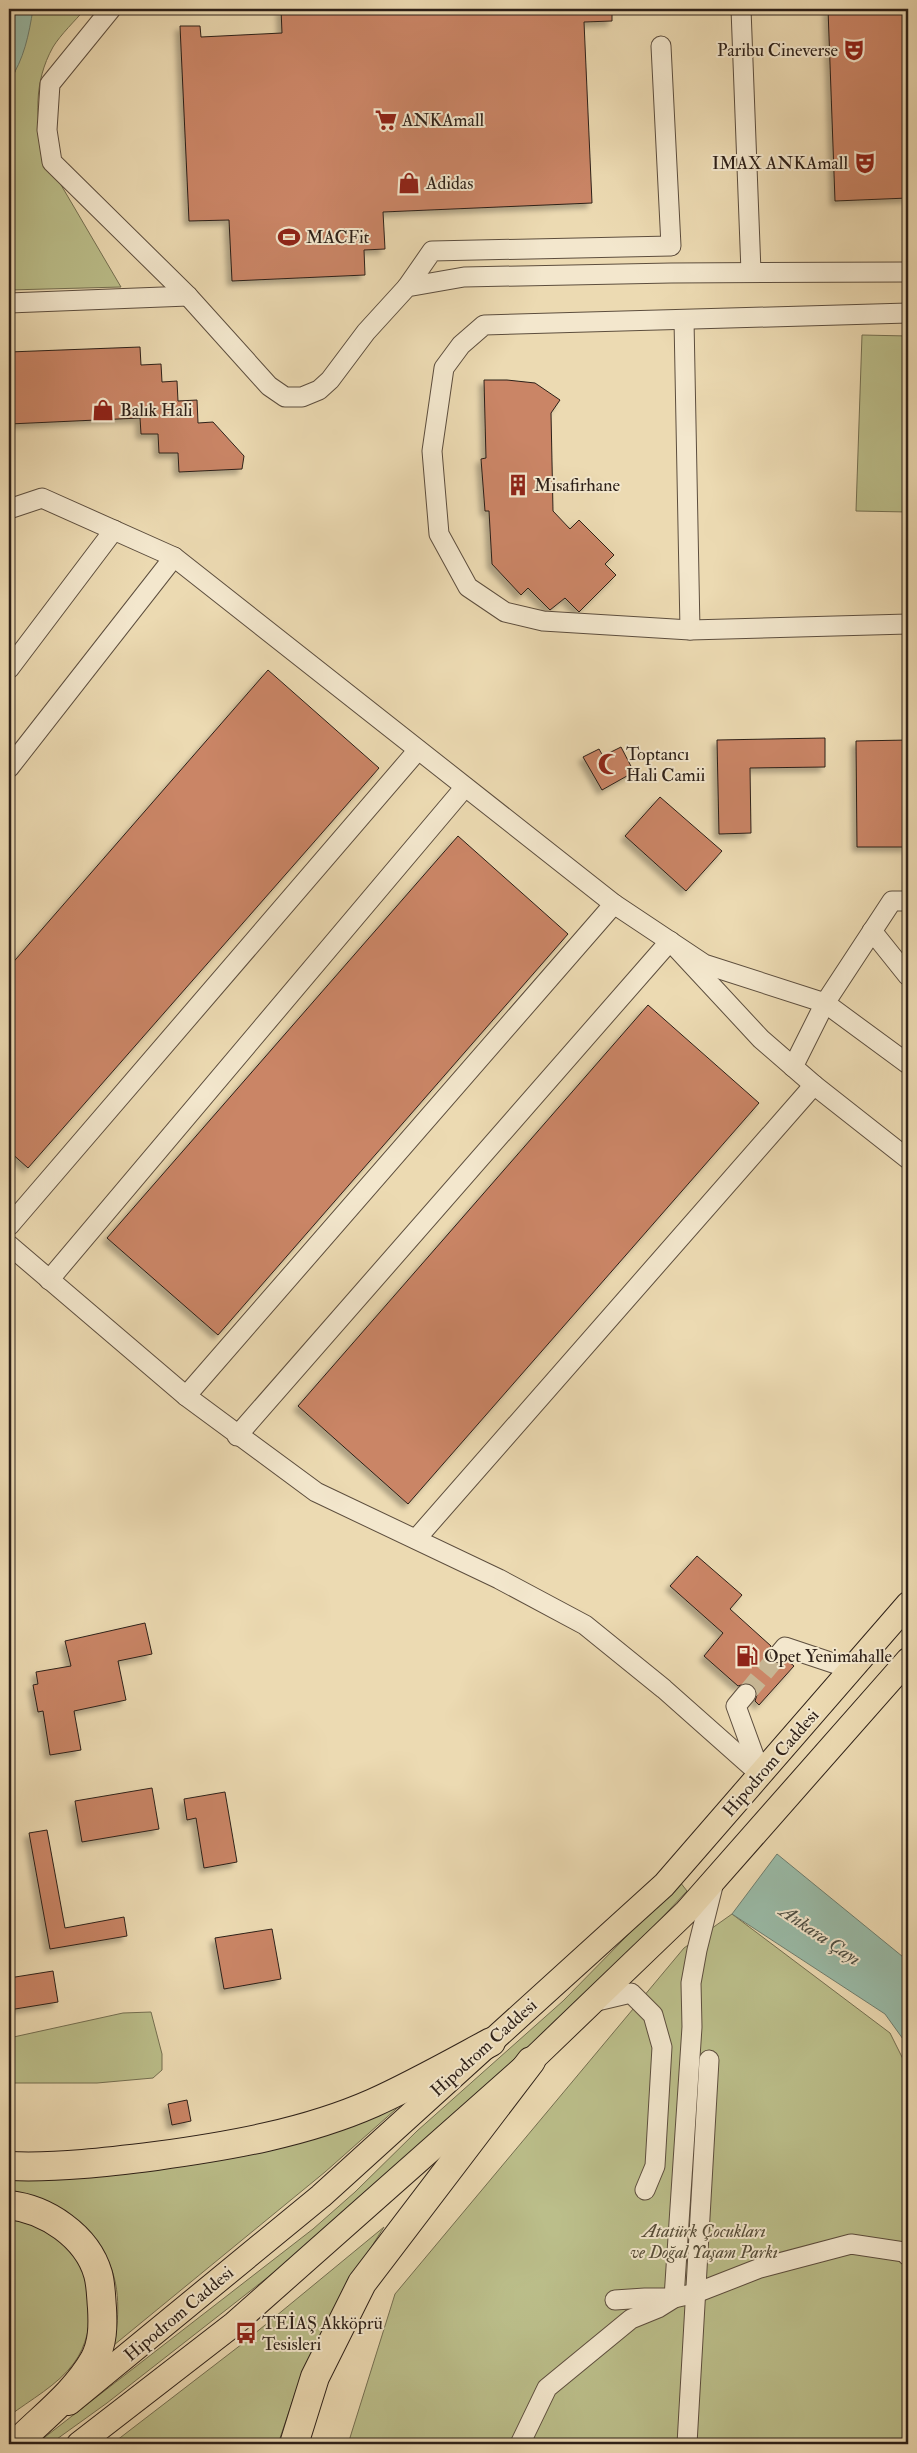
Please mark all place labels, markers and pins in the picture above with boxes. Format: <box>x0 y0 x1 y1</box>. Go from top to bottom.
theatre icon: Paribu Cineverse <box>841 37 867 63</box>
place label: Paribu Cineverse <box>717 39 838 62</box>
supermarket icon: ANKAmall <box>373 107 399 133</box>
place label: ANKAmall <box>401 109 485 132</box>
theatre icon: IMAX ANKAmall <box>852 150 878 176</box>
place label: IMAX ANKAmall <box>712 152 848 175</box>
shop icon: Adidas <box>396 170 422 196</box>
place label: Adidas <box>425 172 473 195</box>
sports icon: MACFit <box>276 224 302 250</box>
place label: MACFit <box>306 226 370 249</box>
shop icon: Balık Hali <box>90 397 116 423</box>
place label: Balık Hali <box>120 399 193 422</box>
building icon: Misafirhane <box>505 472 531 498</box>
place label: Misafirhane <box>534 474 620 497</box>
place label: Toptancı Hali Camii <box>626 743 706 787</box>
mosque icon: Toptancı Hali Camii <box>596 751 622 777</box>
fuel station icon: Opet Yenimahalle <box>734 1643 760 1669</box>
place label: Opet Yenimahalle <box>764 1645 893 1668</box>
place label: TEİAŞ Akköprü Tesisleri <box>262 2312 383 2356</box>
bus stop icon: TEİAŞ Akköprü Tesisleri <box>233 2320 259 2346</box>

